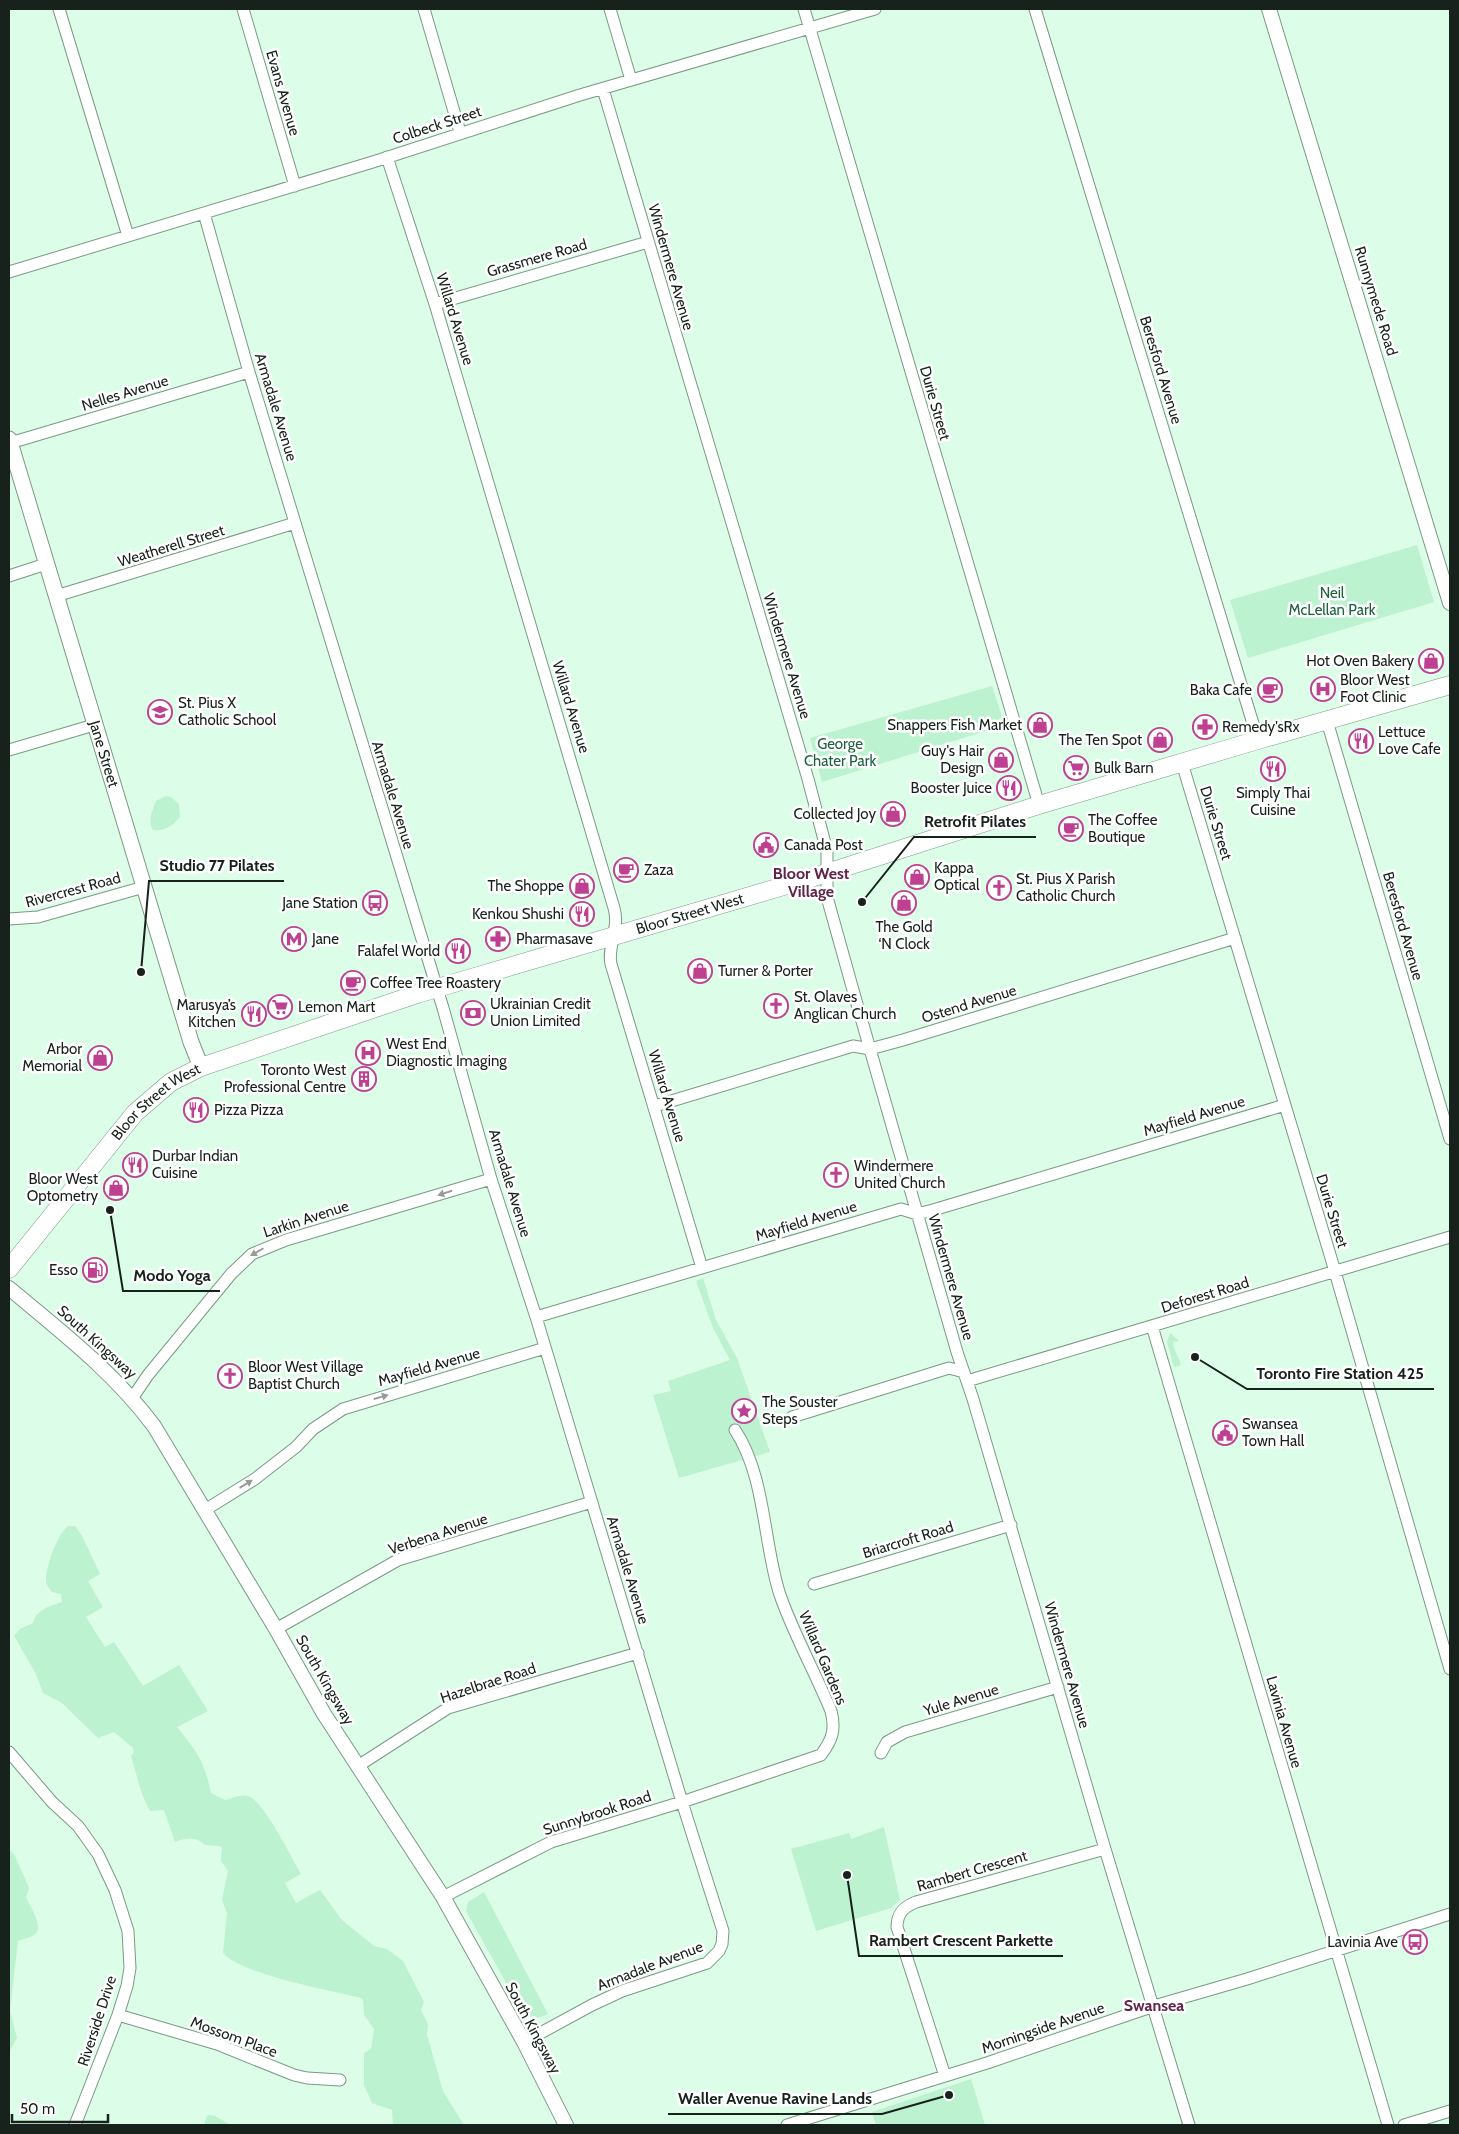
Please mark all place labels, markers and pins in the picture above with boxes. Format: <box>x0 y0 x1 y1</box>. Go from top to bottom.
shop icon: Hot Oven Bakery <box>1418 648 1444 674</box>
place label: Hot Oven Bakery <box>1306 652 1414 670</box>
place label: Bloor West Foot Clinic <box>1340 671 1410 706</box>
hospital icon: Bloor West Foot Clinic <box>1310 676 1336 702</box>
cafe icon: Baka Cafe <box>1257 677 1283 703</box>
place label: Baka Cafe <box>1190 681 1252 699</box>
place label: St. Pius X Catholic School <box>178 694 277 729</box>
school or university icon: St. Pius X Catholic School <box>147 699 173 725</box>
shop icon: Snappers Fish Market <box>1027 712 1053 738</box>
pharmacy icon: Remedy'sRx <box>1192 714 1218 740</box>
place label: Snappers Fish Market <box>887 716 1022 734</box>
place label: Remedy'sRx <box>1222 718 1300 736</box>
place label: Lettuce Love Cafe <box>1378 723 1441 758</box>
shop icon: The Ten Spot <box>1147 727 1173 753</box>
restaurant icon: Lettuce Love Cafe <box>1348 728 1374 754</box>
place label: The Ten Spot <box>1058 731 1142 749</box>
place label: Guy's Hair Design <box>921 742 984 777</box>
shop icon: Guy's Hair Design <box>988 747 1014 773</box>
supermarket icon: Bulk Barn <box>1063 755 1089 781</box>
restaurant icon: Simply Thai Cuisine <box>1260 756 1286 782</box>
place label: Bulk Barn <box>1094 759 1154 777</box>
restaurant icon: Booster Juice <box>996 775 1022 801</box>
place label: Booster Juice <box>910 779 992 797</box>
place label: Simply Thai Cuisine <box>1236 784 1310 819</box>
shop icon: Collected Joy <box>880 801 906 827</box>
place label: Collected Joy <box>794 805 876 823</box>
callout: Retrofit Pilates <box>914 806 1036 837</box>
place label: The Coffee Boutique <box>1088 811 1158 846</box>
cafe icon: The Coffee Boutique <box>1058 816 1084 842</box>
public building icon: Canada Post <box>753 832 779 858</box>
place label: Canada Post <box>784 836 863 854</box>
callout: Studio 77 Pilates <box>149 850 284 881</box>
cafe icon: Zaza <box>613 857 639 883</box>
place label: Kappa Optical <box>934 859 980 894</box>
place label: Zaza <box>644 861 674 879</box>
shop icon: Kappa Optical <box>904 864 930 890</box>
place label: St. Pius X Parish Catholic Church <box>1016 870 1115 905</box>
shop icon: The Shoppe <box>569 873 595 899</box>
church icon: St. Pius X Parish Catholic Church <box>986 875 1012 901</box>
place label: The Shoppe <box>487 877 564 895</box>
bus stop icon: Jane Station <box>362 890 388 916</box>
shop icon: The Gold ‘N Clock <box>891 890 917 916</box>
place label: Jane Station <box>281 894 358 912</box>
restaurant icon: Kenkou Shushi <box>569 901 595 927</box>
place label: Kenkou Shushi <box>472 905 564 923</box>
place label: The Gold ‘N Clock <box>875 918 933 953</box>
metro station icon: Jane <box>281 926 307 952</box>
pharmacy icon: Pharmasave <box>485 926 511 952</box>
place label: Jane <box>311 930 339 948</box>
place label: Pharmasave <box>516 930 593 948</box>
restaurant icon: Falafel World <box>445 938 471 964</box>
place label: Falafel World <box>357 942 440 960</box>
shop icon: Turner & Porter <box>687 958 713 984</box>
place label: Turner & Porter <box>718 962 813 980</box>
cafe icon: Coffee Tree Roastery <box>340 970 366 996</box>
place label: Coffee Tree Roastery <box>370 974 502 992</box>
place label: St. Olaves Anglican Church <box>794 988 896 1023</box>
church icon: St. Olaves Anglican Church <box>763 993 789 1019</box>
supermarket icon: Lemon Mart <box>267 994 293 1020</box>
place label: Ukrainian Credit Union Limited <box>490 995 591 1030</box>
place label: Marusya’s Kitchen <box>176 996 236 1031</box>
place label: Lemon Mart <box>298 998 375 1016</box>
bank icon: Ukrainian Credit Union Limited <box>460 1000 486 1026</box>
restaurant icon: Marusya’s Kitchen <box>241 1001 267 1027</box>
place label: West End Diagnostic Imaging <box>386 1035 507 1070</box>
place label: Arbor Memorial <box>22 1040 82 1075</box>
hospital icon: West End Diagnostic Imaging <box>355 1040 381 1066</box>
shop icon: Arbor Memorial <box>87 1045 113 1071</box>
place label: Toronto West Professional Centre <box>224 1061 346 1096</box>
building icon: Toronto West Professional Centre <box>351 1066 377 1092</box>
restaurant icon: Pizza Pizza <box>183 1097 209 1123</box>
place label: Pizza Pizza <box>214 1101 284 1119</box>
place label: Durbar Indian Cuisine <box>152 1147 238 1182</box>
restaurant icon: Durbar Indian Cuisine <box>122 1152 148 1178</box>
place label: Windermere United Church <box>854 1157 945 1192</box>
church icon: Windermere United Church <box>823 1162 849 1188</box>
place label: Bloor West Optometry <box>27 1170 98 1205</box>
shop icon: Bloor West Optometry <box>103 1175 129 1201</box>
fuel station icon: Esso <box>82 1257 108 1283</box>
callout: Modo Yoga <box>123 1260 220 1291</box>
place label: Esso <box>49 1261 78 1279</box>
place label: Bloor West Village Baptist Church <box>248 1358 364 1393</box>
callout: Toronto Fire Station 425 <box>1247 1358 1434 1389</box>
church icon: Bloor West Village Baptist Church <box>217 1363 243 1389</box>
place label: The Souster Steps <box>762 1393 838 1428</box>
place icon: The Souster Steps <box>731 1398 757 1424</box>
place label: Swansea Town Hall <box>1242 1415 1305 1450</box>
public building icon: Swansea Town Hall <box>1212 1420 1238 1446</box>
callout: Rambert Crescent Parkette <box>859 1925 1063 1956</box>
bus stop icon: Lavinia Ave <box>1402 1929 1428 1955</box>
place label: Lavinia Ave <box>1327 1933 1398 1951</box>
callout: Waller Avenue Ravine Lands <box>668 2083 882 2114</box>

